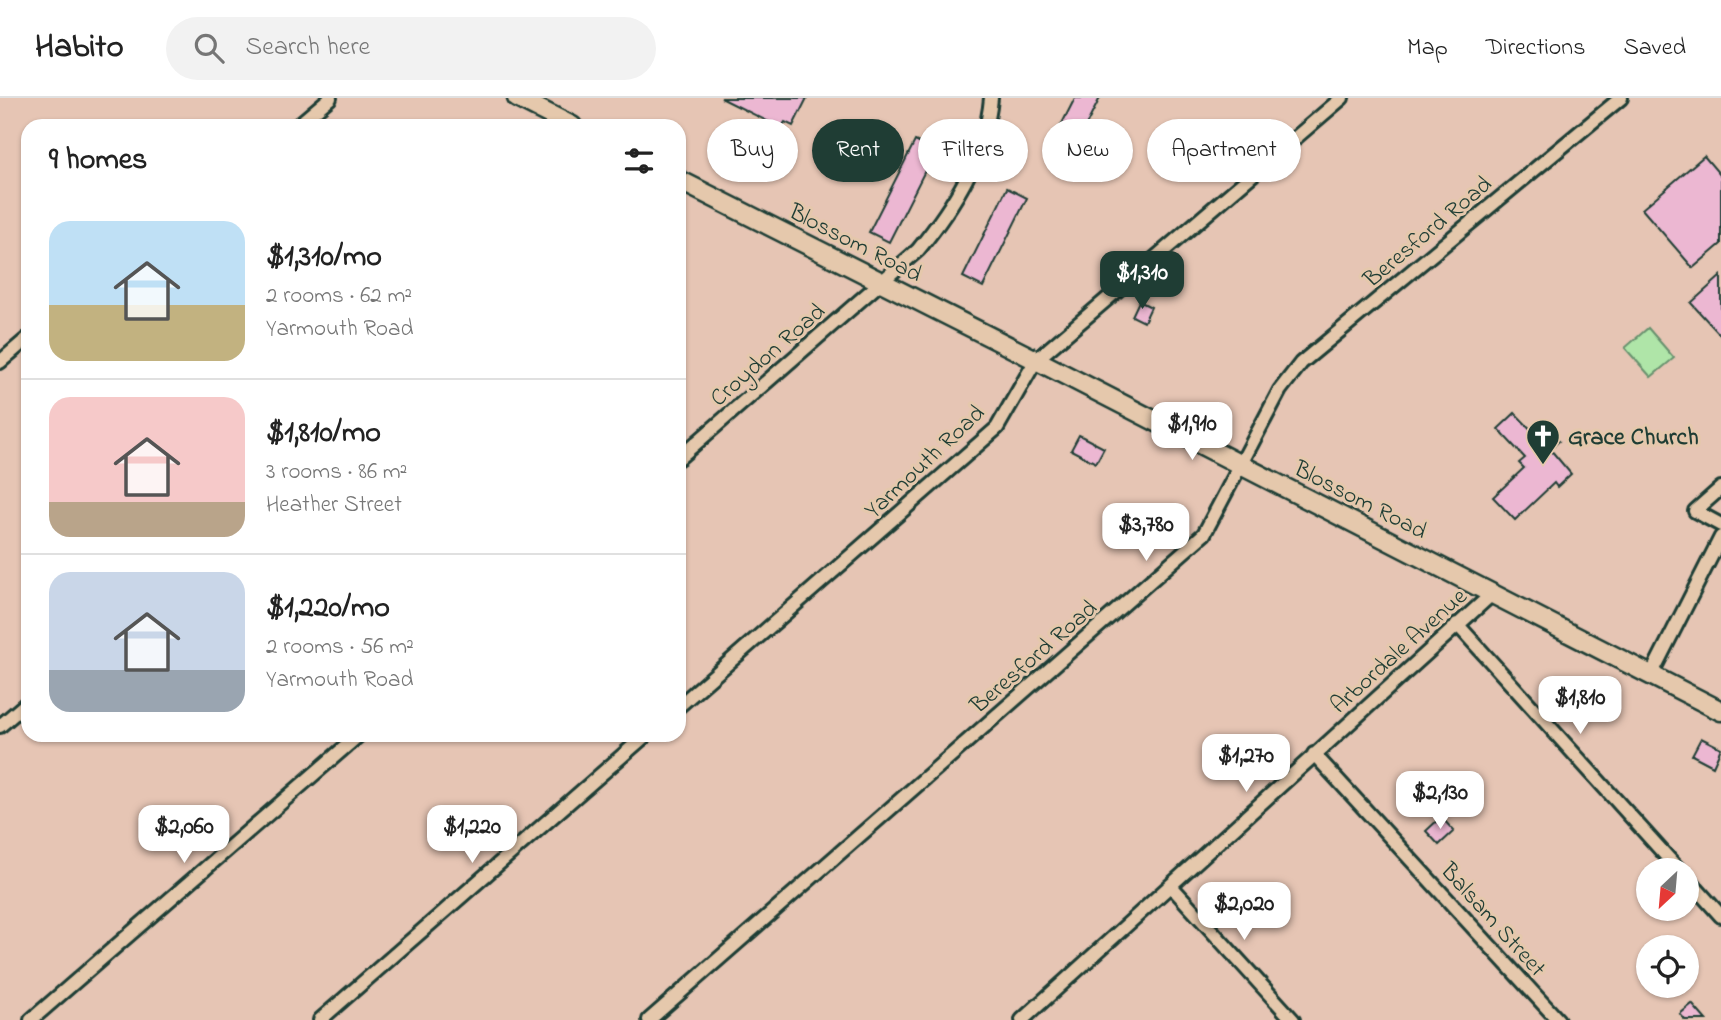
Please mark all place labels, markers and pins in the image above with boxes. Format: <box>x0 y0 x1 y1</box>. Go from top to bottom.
pin: $1,310 <box>1085 252 1199 311</box>
pin: $1,910 <box>1135 402 1249 462</box>
church icon: Grace Church <box>1524 417 1562 466</box>
place label: Grace Church <box>1568 421 1699 456</box>
pin: $3,780 <box>1089 504 1203 563</box>
pin: $1,810 <box>1523 676 1637 736</box>
pin: $1,270 <box>1189 734 1303 794</box>
pin: $2,130 <box>1383 772 1497 831</box>
pin: $2,060 <box>127 806 241 865</box>
pin: $1,220 <box>415 806 529 865</box>
pin: $2,020 <box>1187 882 1301 942</box>

